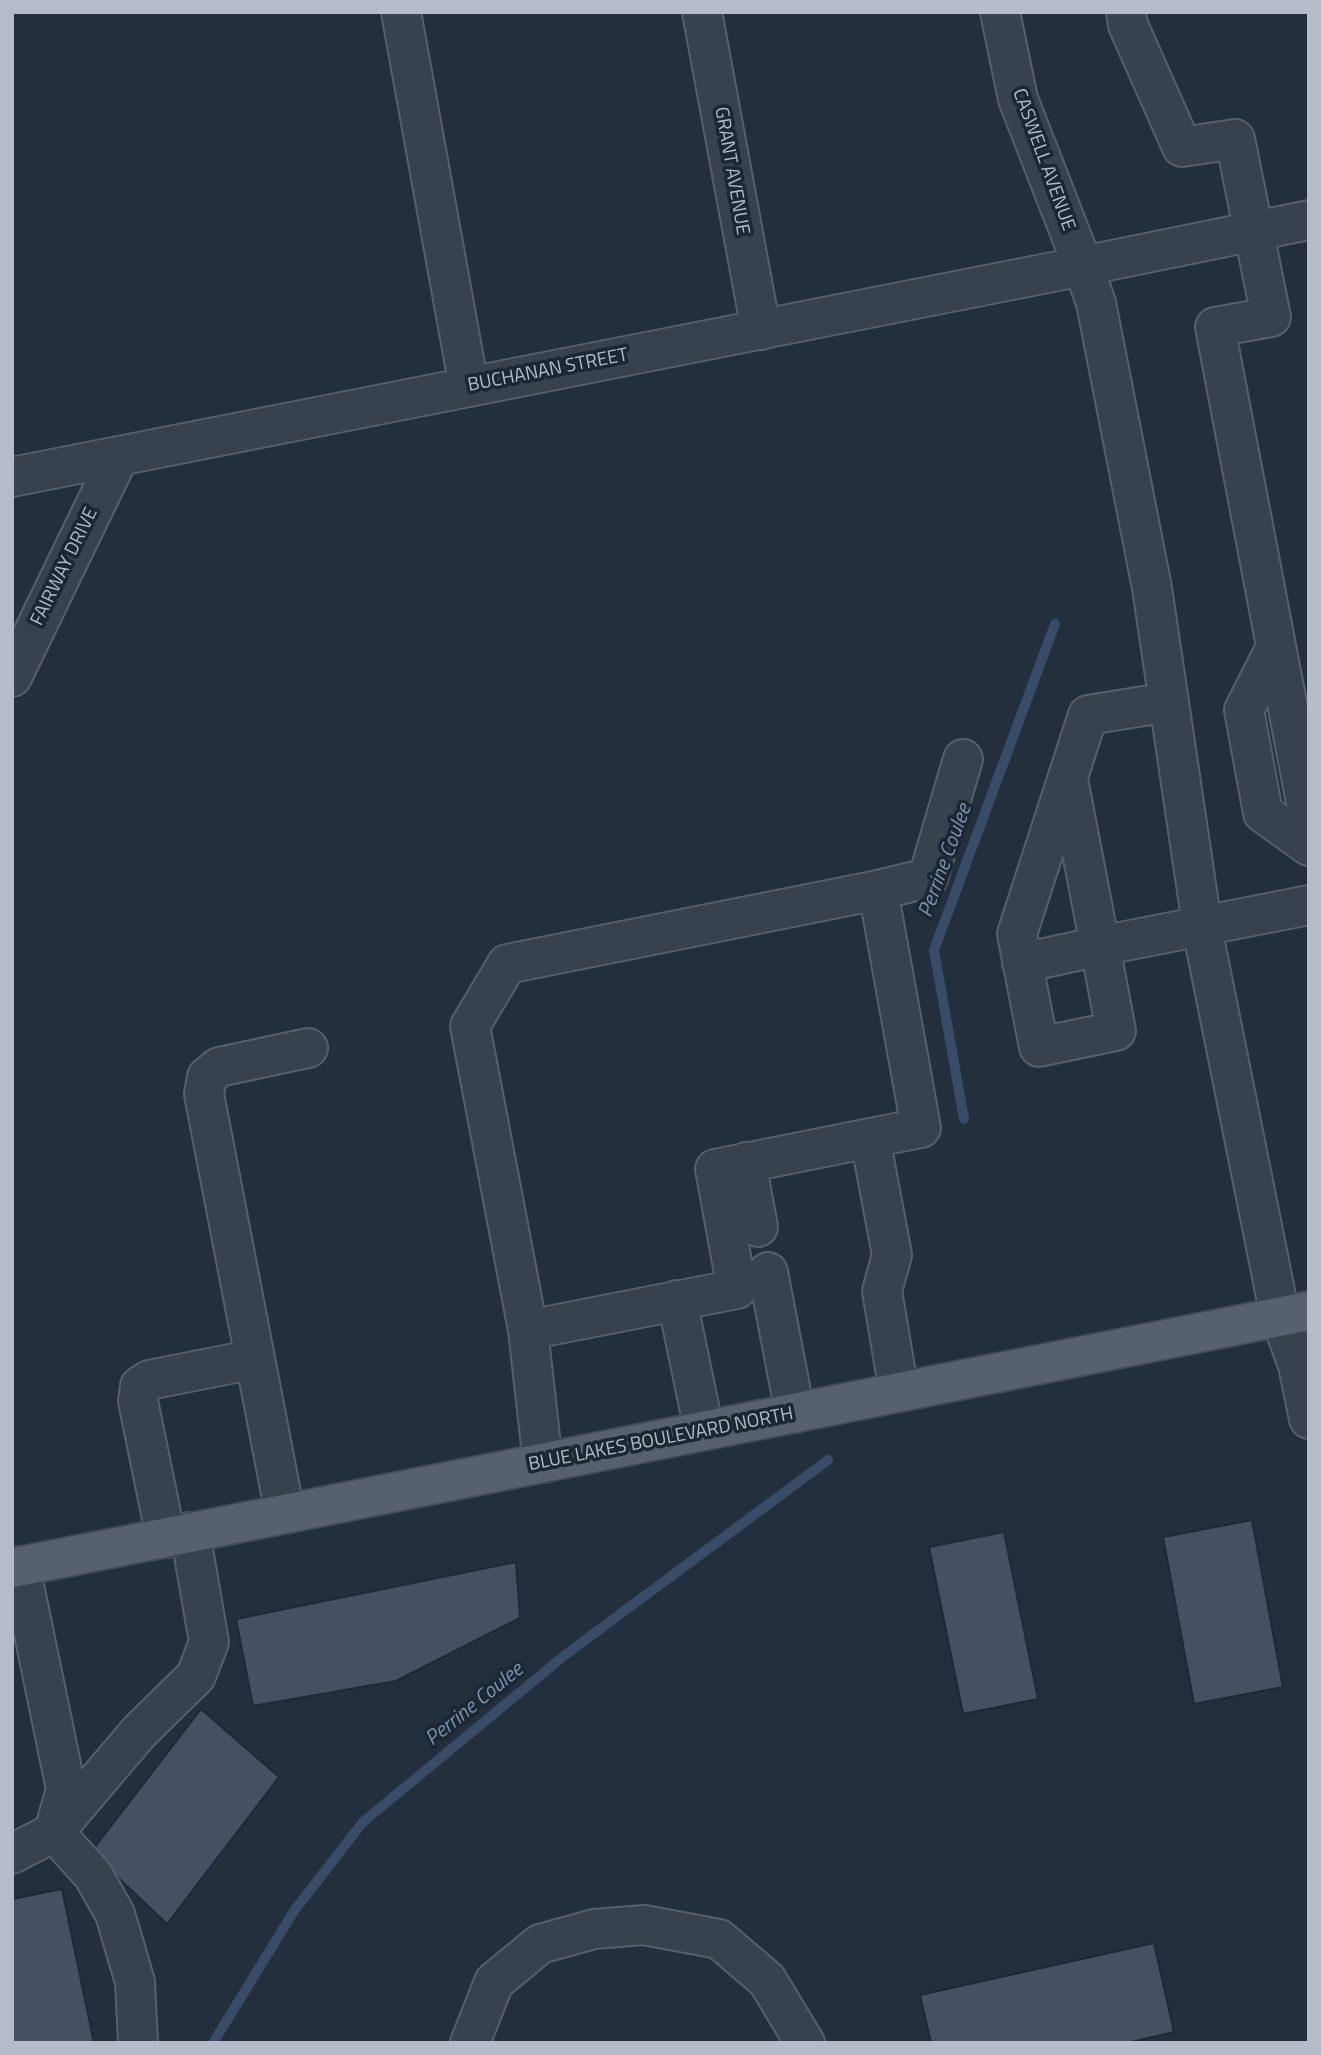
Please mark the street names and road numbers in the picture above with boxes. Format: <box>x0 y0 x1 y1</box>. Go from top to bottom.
street label: CASWELL AVENUE <box>1007 86 1079 234</box>
street label: GRANT AVENUE <box>709 105 753 237</box>
street label: BUCHANAN STREET <box>466 344 630 398</box>
street label: FAIRWAY DRIVE <box>27 504 103 630</box>
street label: BLUE LAKES BOULEVARD NORTH <box>527 1403 795 1477</box>

